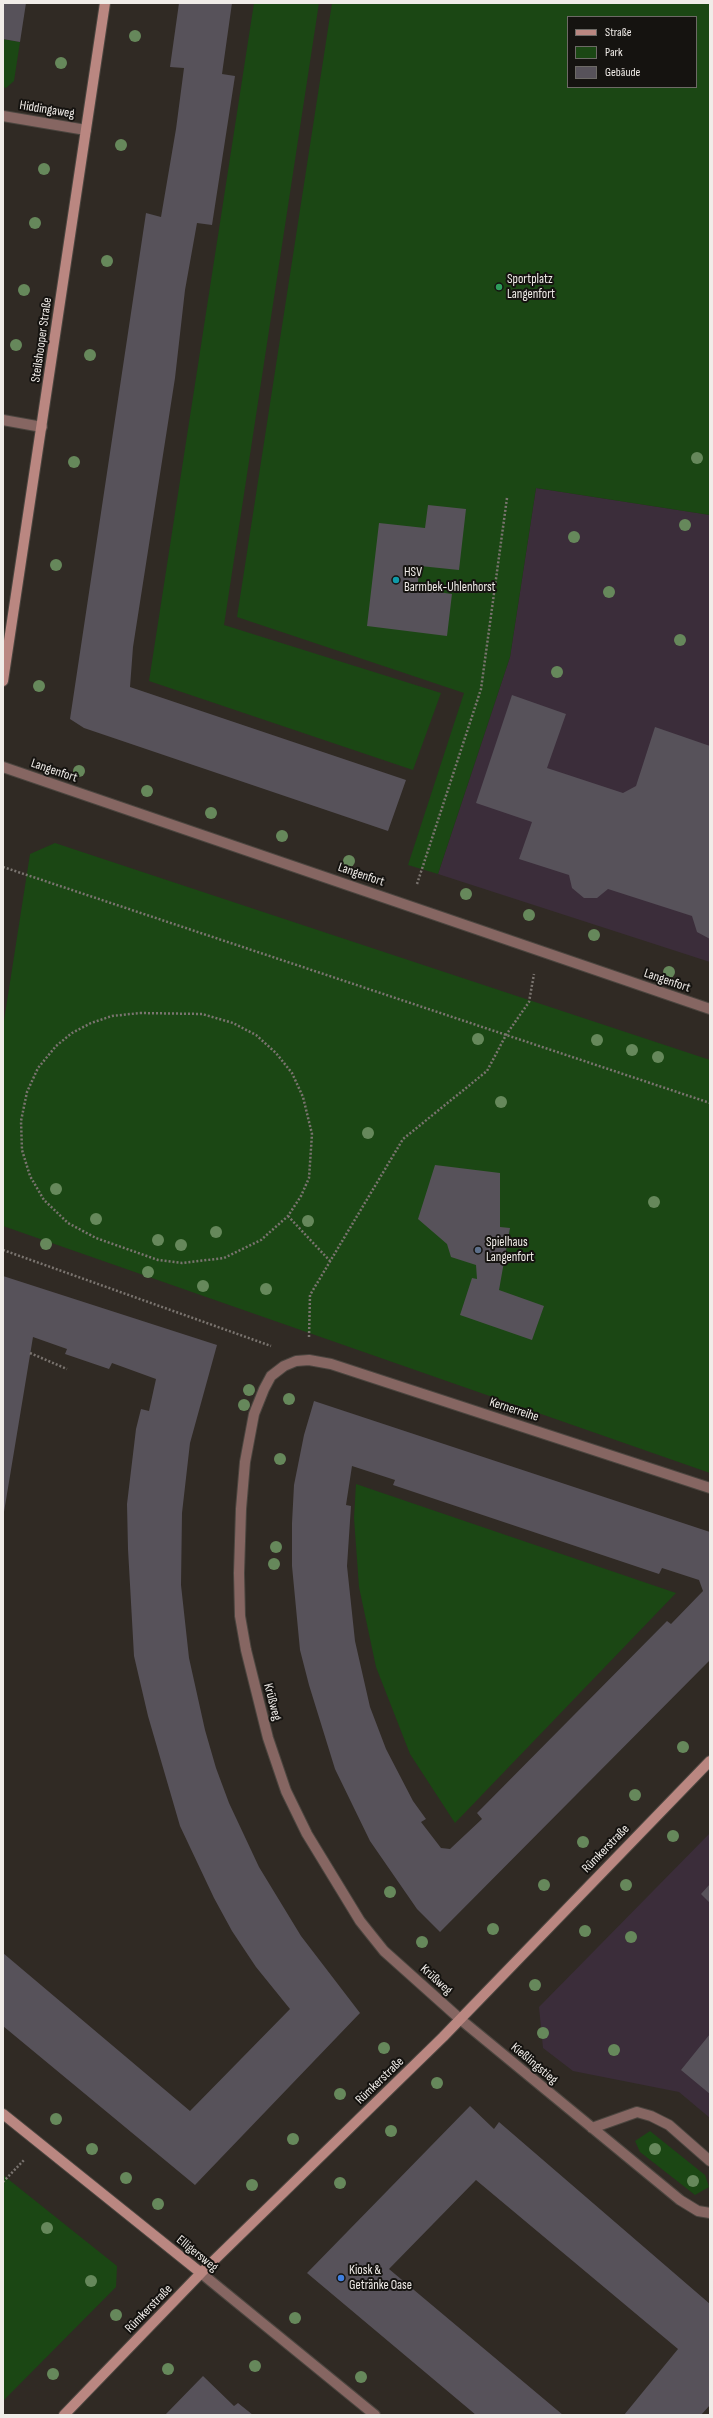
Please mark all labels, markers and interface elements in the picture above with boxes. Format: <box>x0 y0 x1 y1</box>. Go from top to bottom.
legend <box>567 16 697 88</box>
text: Straße <box>605 25 632 40</box>
text: Park <box>605 45 623 60</box>
text: Gebäude <box>605 65 640 80</box>
street label: Hiddingaweg <box>18 98 76 122</box>
place label: Sportplatz Langenfort <box>507 272 555 303</box>
marker: Sportplatz Langenfort <box>494 282 504 292</box>
street label: Steilshooper Straße <box>28 297 56 383</box>
place label: HSV Barmbek-Uhlenhorst <box>404 565 496 596</box>
marker: HSV Barmbek-Uhlenhorst <box>391 575 401 585</box>
street label: Langenfort <box>29 756 79 786</box>
street label: Langenfort <box>336 860 386 890</box>
street label: Langenfort <box>642 966 692 996</box>
place label: Spielhaus Langenfort <box>486 1235 534 1266</box>
marker: Spielhaus Langenfort <box>473 1245 483 1255</box>
street label: Kernerreihe <box>487 1395 541 1425</box>
street label: Krüßweg <box>260 1682 284 1722</box>
street label: Rümkerstraße <box>579 1822 633 1876</box>
street label: Krüßweg <box>417 1961 455 1999</box>
street label: Kießlingstieg <box>507 2040 561 2088</box>
street label: Rümkerstraße <box>353 2054 407 2108</box>
street label: Elligersweg <box>173 2232 221 2276</box>
place label: Kiosk & Getränke Oase <box>349 2263 412 2294</box>
marker: Kiosk & Getränke Oase <box>336 2273 346 2283</box>
street label: Rümkerstraße <box>122 2282 176 2336</box>

